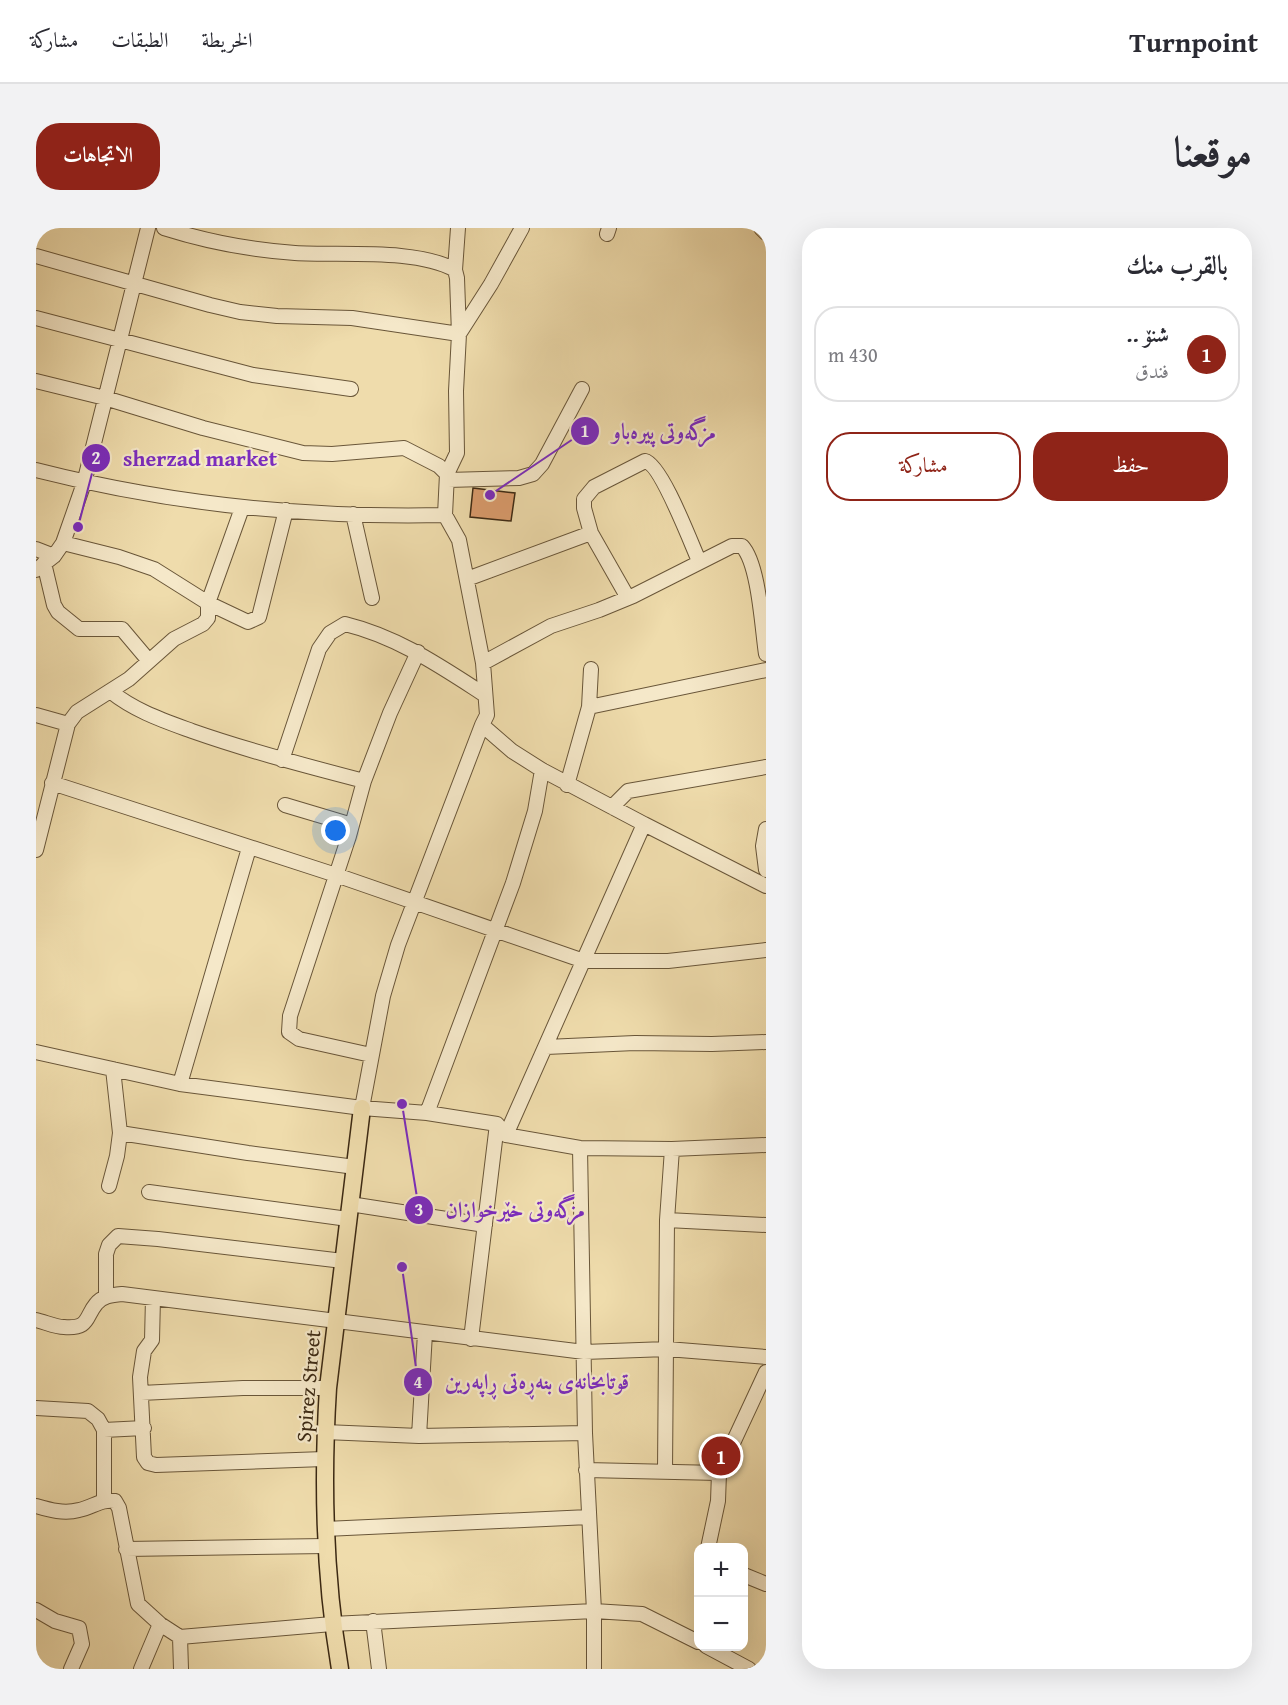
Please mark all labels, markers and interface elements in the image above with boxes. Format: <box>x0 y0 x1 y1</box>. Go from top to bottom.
text: Turnpoint <box>1129 21 1258 62</box>
text: مشاركة <box>30 24 78 55</box>
text: الطبقات <box>111 24 168 55</box>
text: الخريطة <box>201 24 253 55</box>
text: موقعنا <box>1174 120 1252 181</box>
button: الاتجاهات <box>36 123 160 190</box>
text: بالقرب منك <box>1126 245 1228 284</box>
text: شنۆ .. <box>1126 318 1169 350</box>
text: 430 m <box>828 340 878 369</box>
text: 1 <box>1201 340 1212 369</box>
text: فندق <box>1135 356 1169 385</box>
callout: مزگەوتی پیرەباو <box>570 411 728 451</box>
text: مزگەوتی پیرەباو <box>610 415 716 448</box>
text: 1 <box>580 417 590 444</box>
button: مشاركة <box>826 432 1021 501</box>
button: حفظ <box>1033 432 1228 501</box>
callout: sherzad market <box>81 438 289 478</box>
text: sherzad market <box>123 442 278 474</box>
text: 2 <box>91 444 101 471</box>
your location <box>321 816 350 845</box>
callout: مزگەوتی خێرخوازان <box>404 1190 597 1230</box>
text: مزگەوتی خێرخوازان <box>445 1193 585 1226</box>
text: 3 <box>414 1196 424 1223</box>
street label: Spirez Street <box>288 1328 328 1443</box>
callout: قوتابخانەی بنەڕەتی ڕاپەرین <box>403 1362 641 1402</box>
text: قوتابخانەی بنەڕەتی ڕاپەرین <box>445 1365 629 1400</box>
text: 4 <box>413 1368 423 1395</box>
pin: 1 <box>702 1434 740 1478</box>
map controls <box>694 1543 748 1651</box>
button: + <box>694 1543 748 1597</box>
button: − <box>694 1597 748 1651</box>

